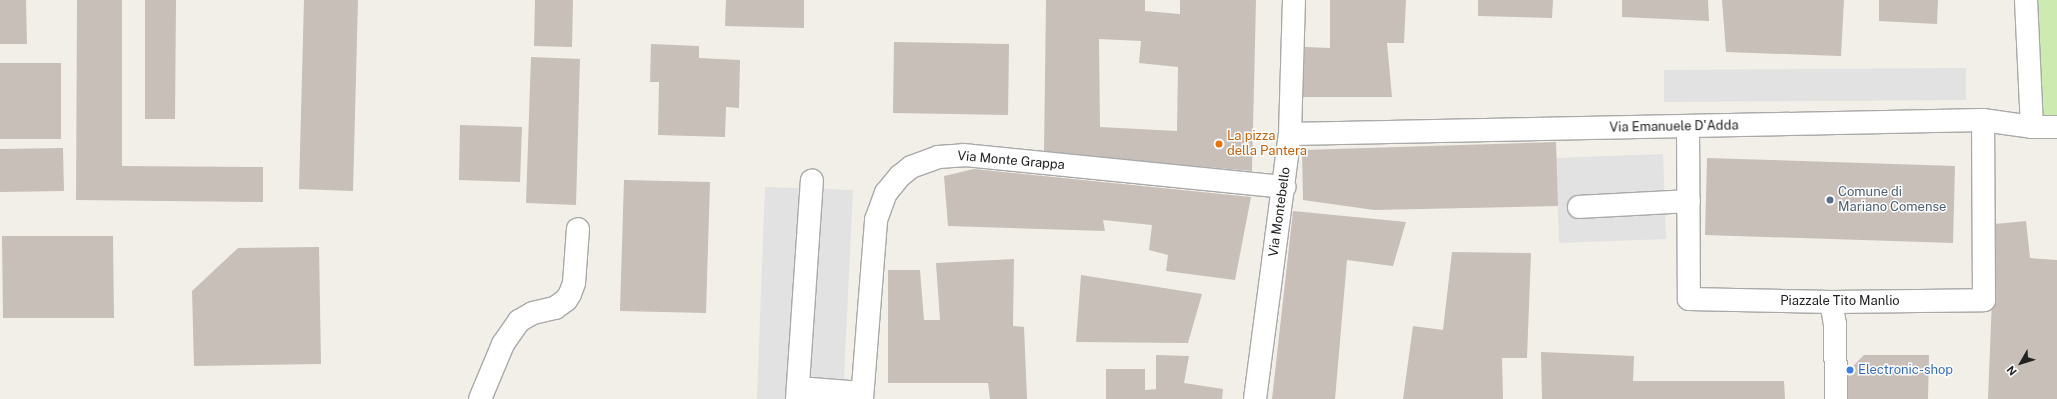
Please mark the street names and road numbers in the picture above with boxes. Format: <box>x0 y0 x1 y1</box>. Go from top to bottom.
street label: Via Emanuele D'Adda <box>1609 118 1739 136</box>
street label: Via Monte Grappa <box>957 149 1065 173</box>
street label: Via Montebello <box>1266 166 1294 258</box>
street label: Piazzale Tito Manlio <box>1780 293 1900 309</box>

